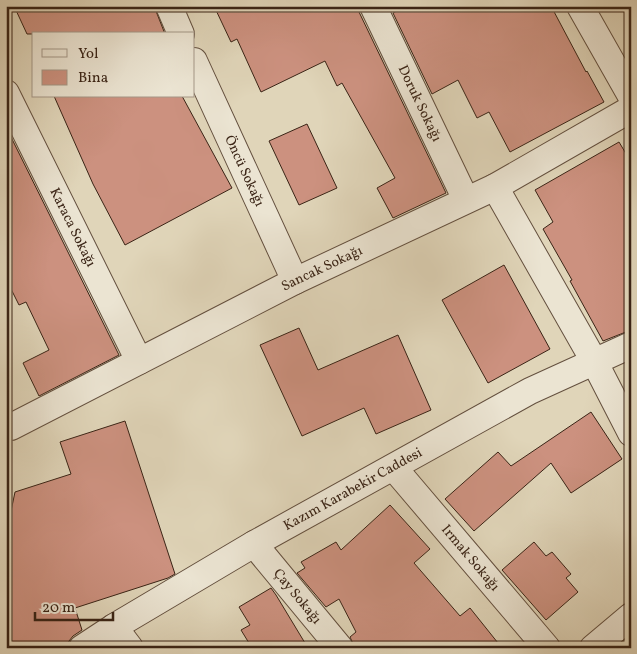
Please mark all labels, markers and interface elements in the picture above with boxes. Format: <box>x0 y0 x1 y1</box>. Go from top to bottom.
legend <box>32 32 195 98</box>
text: Yol <box>78 44 98 65</box>
street label: Doruk Sokağı <box>393 62 446 145</box>
text: Bina <box>78 68 108 89</box>
street label: Öncü Sokağı <box>220 132 269 210</box>
street label: Karaca Sokağı <box>45 184 100 270</box>
street label: Sancak Sokağı <box>278 241 366 296</box>
street label: Kazım Karabekir Caddesi <box>280 443 426 535</box>
street label: Irmak Sokağı <box>437 521 504 595</box>
street label: Çay Sokağı <box>269 565 326 628</box>
scale bar <box>35 589 112 621</box>
text: 20 m <box>42 598 75 619</box>

